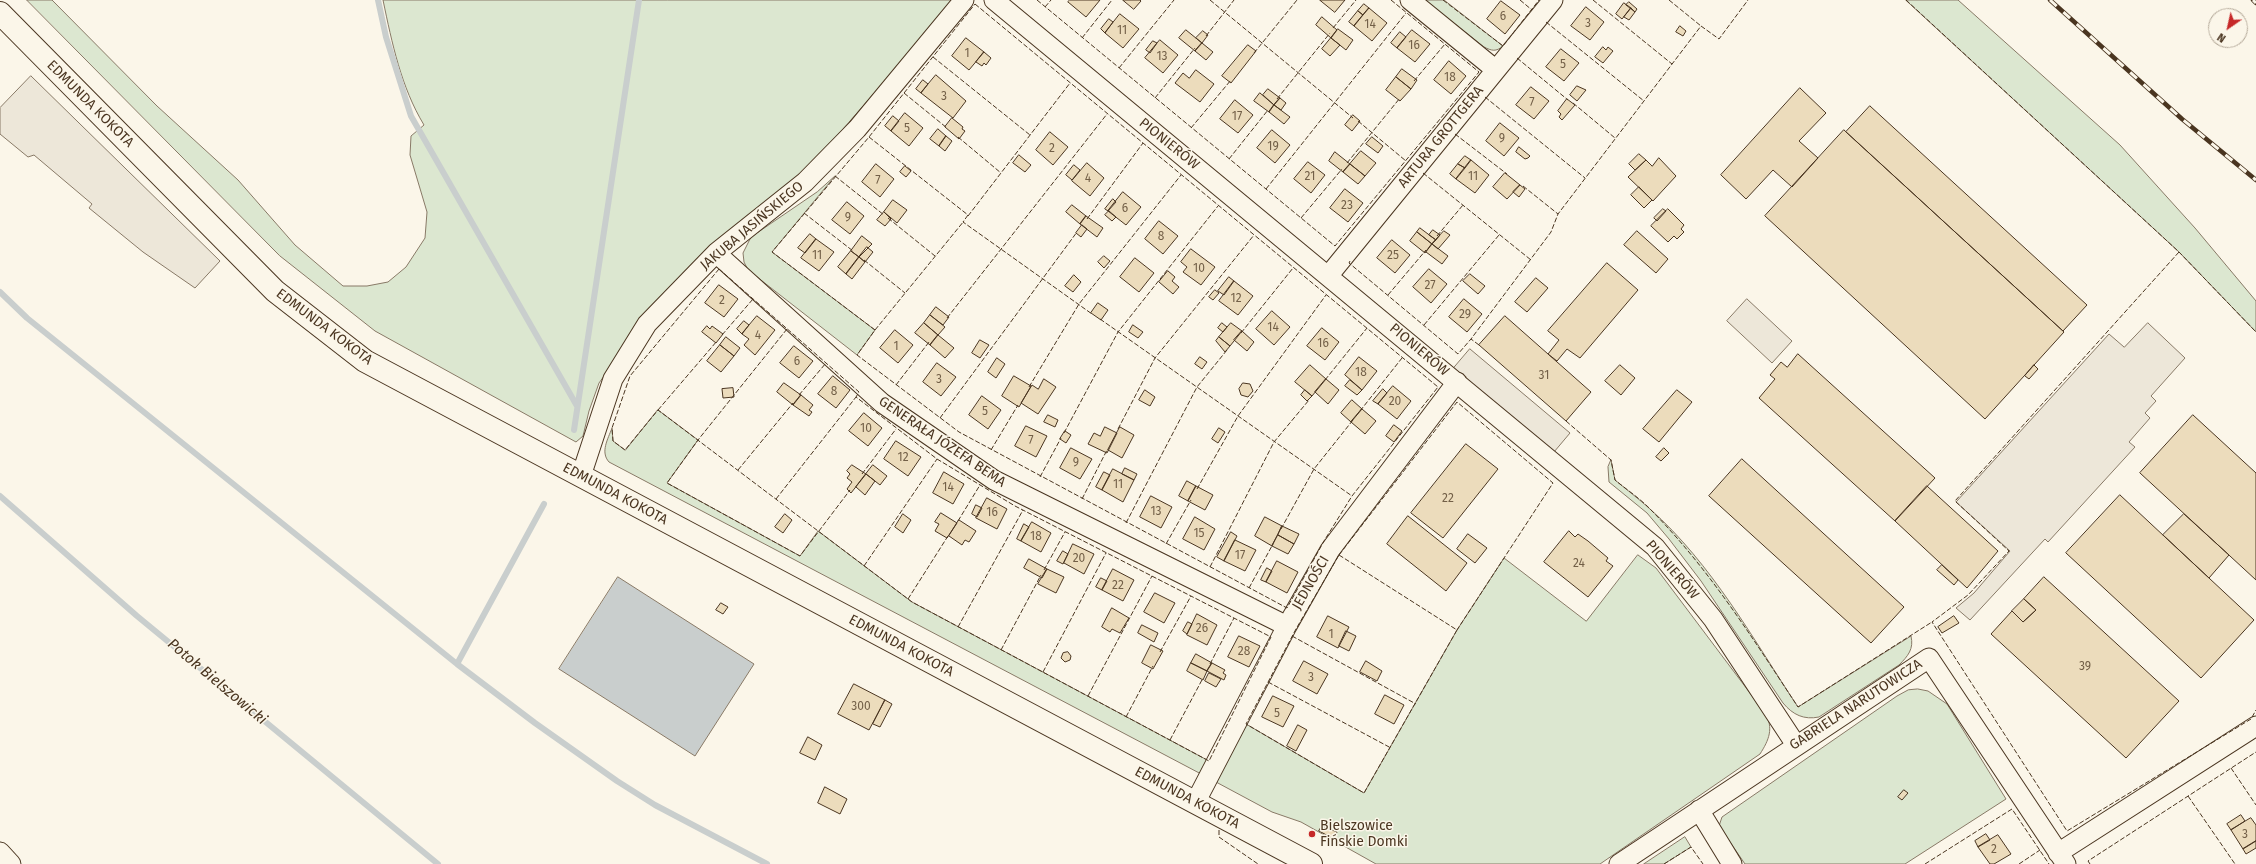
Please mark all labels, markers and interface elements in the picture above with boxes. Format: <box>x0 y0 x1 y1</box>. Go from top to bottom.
north arrow <box>2208 8 2248 48</box>
house number: 6 <box>1500 10 1506 24</box>
house number: 3 <box>1585 17 1591 31</box>
house number: 14 <box>1364 18 1376 32</box>
house number: 11 <box>1117 24 1127 38</box>
text: N <box>2215 30 2228 45</box>
house number: 16 <box>1408 39 1420 53</box>
house number: 1 <box>964 47 970 61</box>
house number: 13 <box>1156 50 1168 64</box>
street label: EDMUNDA KOKOTA <box>43 57 137 151</box>
house number: 5 <box>1560 58 1566 72</box>
house number: 18 <box>1444 71 1456 85</box>
street label: ARTURA GROTTGERA <box>1395 83 1487 191</box>
house number: 3 <box>941 90 947 104</box>
house number: 7 <box>1529 96 1535 110</box>
house number: 17 <box>1232 110 1242 124</box>
street label: PIONIERÓW <box>1135 115 1203 173</box>
house number: 5 <box>904 122 910 136</box>
house number: 9 <box>1499 132 1505 146</box>
house number: 19 <box>1267 140 1279 154</box>
house number: 2 <box>1049 142 1055 156</box>
house number: 21 <box>1305 170 1315 184</box>
house number: 11 <box>1468 170 1478 184</box>
house number: 4 <box>1085 172 1091 186</box>
house number: 7 <box>875 174 881 188</box>
street label: JAKUBA JASIŃSKIEGO <box>697 178 807 274</box>
house number: 23 <box>1341 199 1353 213</box>
house number: 6 <box>1122 202 1128 216</box>
house number: 9 <box>845 211 851 225</box>
house number: 8 <box>1158 230 1164 244</box>
house number: 11 <box>812 249 822 263</box>
house number: 25 <box>1387 249 1399 263</box>
house number: 10 <box>1193 262 1205 276</box>
house number: 27 <box>1424 279 1436 293</box>
street label: EDMUNDA KOKOTA <box>273 285 375 369</box>
house number: 12 <box>1230 292 1242 306</box>
house number: 2 <box>719 294 725 308</box>
house number: 29 <box>1459 308 1471 322</box>
street label: PIONIERÓW <box>1386 320 1452 380</box>
house number: 14 <box>1267 321 1279 335</box>
house number: 4 <box>755 329 761 343</box>
house number: 16 <box>1317 337 1329 351</box>
house number: 1 <box>893 340 899 354</box>
house number: 6 <box>794 355 800 369</box>
house number: 18 <box>1355 366 1367 380</box>
house number: 31 <box>1539 369 1549 383</box>
house number: 3 <box>936 373 942 387</box>
house number: 8 <box>831 385 837 399</box>
street label: GENERAŁA JÓZEFA BEMA <box>875 393 1009 491</box>
house number: 20 <box>1389 395 1401 409</box>
house number: 5 <box>982 405 988 419</box>
house number: 10 <box>860 422 872 436</box>
house number: 7 <box>1028 434 1034 448</box>
house number: 12 <box>897 451 909 465</box>
house number: 9 <box>1073 456 1079 470</box>
street label: EDMUNDA KOKOTA <box>560 459 670 529</box>
house number: 11 <box>1113 478 1123 492</box>
house number: 14 <box>942 481 954 495</box>
house number: 22 <box>1442 492 1454 506</box>
house number: 13 <box>1150 505 1162 519</box>
house number: 16 <box>986 506 998 520</box>
house number: 15 <box>1193 527 1205 541</box>
house number: 18 <box>1030 530 1042 544</box>
street label: PIONIERÓW <box>1642 537 1702 603</box>
house number: 17 <box>1235 549 1245 563</box>
house number: 20 <box>1073 552 1085 566</box>
street label: JEDNOŚCI <box>1289 553 1333 613</box>
house number: 24 <box>1573 557 1585 571</box>
house number: 22 <box>1112 579 1124 593</box>
street label: EDMUNDA KOKOTA <box>846 611 956 681</box>
house number: 26 <box>1196 622 1208 636</box>
house number: 1 <box>1328 628 1334 642</box>
water label: Potok Bielszowicki <box>164 635 270 729</box>
house number: 28 <box>1238 645 1250 659</box>
street label: GABRIELA NARUTOWICZA <box>1787 656 1925 754</box>
house number: 39 <box>2079 660 2091 674</box>
house number: 3 <box>1308 671 1314 685</box>
house number: 300 <box>851 700 871 714</box>
house number: 5 <box>1274 707 1280 721</box>
street label: EDMUNDA KOKOTA <box>1132 763 1242 833</box>
place label: Bielszowice Fińskie Domki <box>1320 818 1408 850</box>
house number: 3 <box>2242 828 2248 842</box>
marker: Bielszowice Fińskie Domki <box>1307 829 1317 839</box>
house number: 2 <box>1991 843 1997 857</box>

